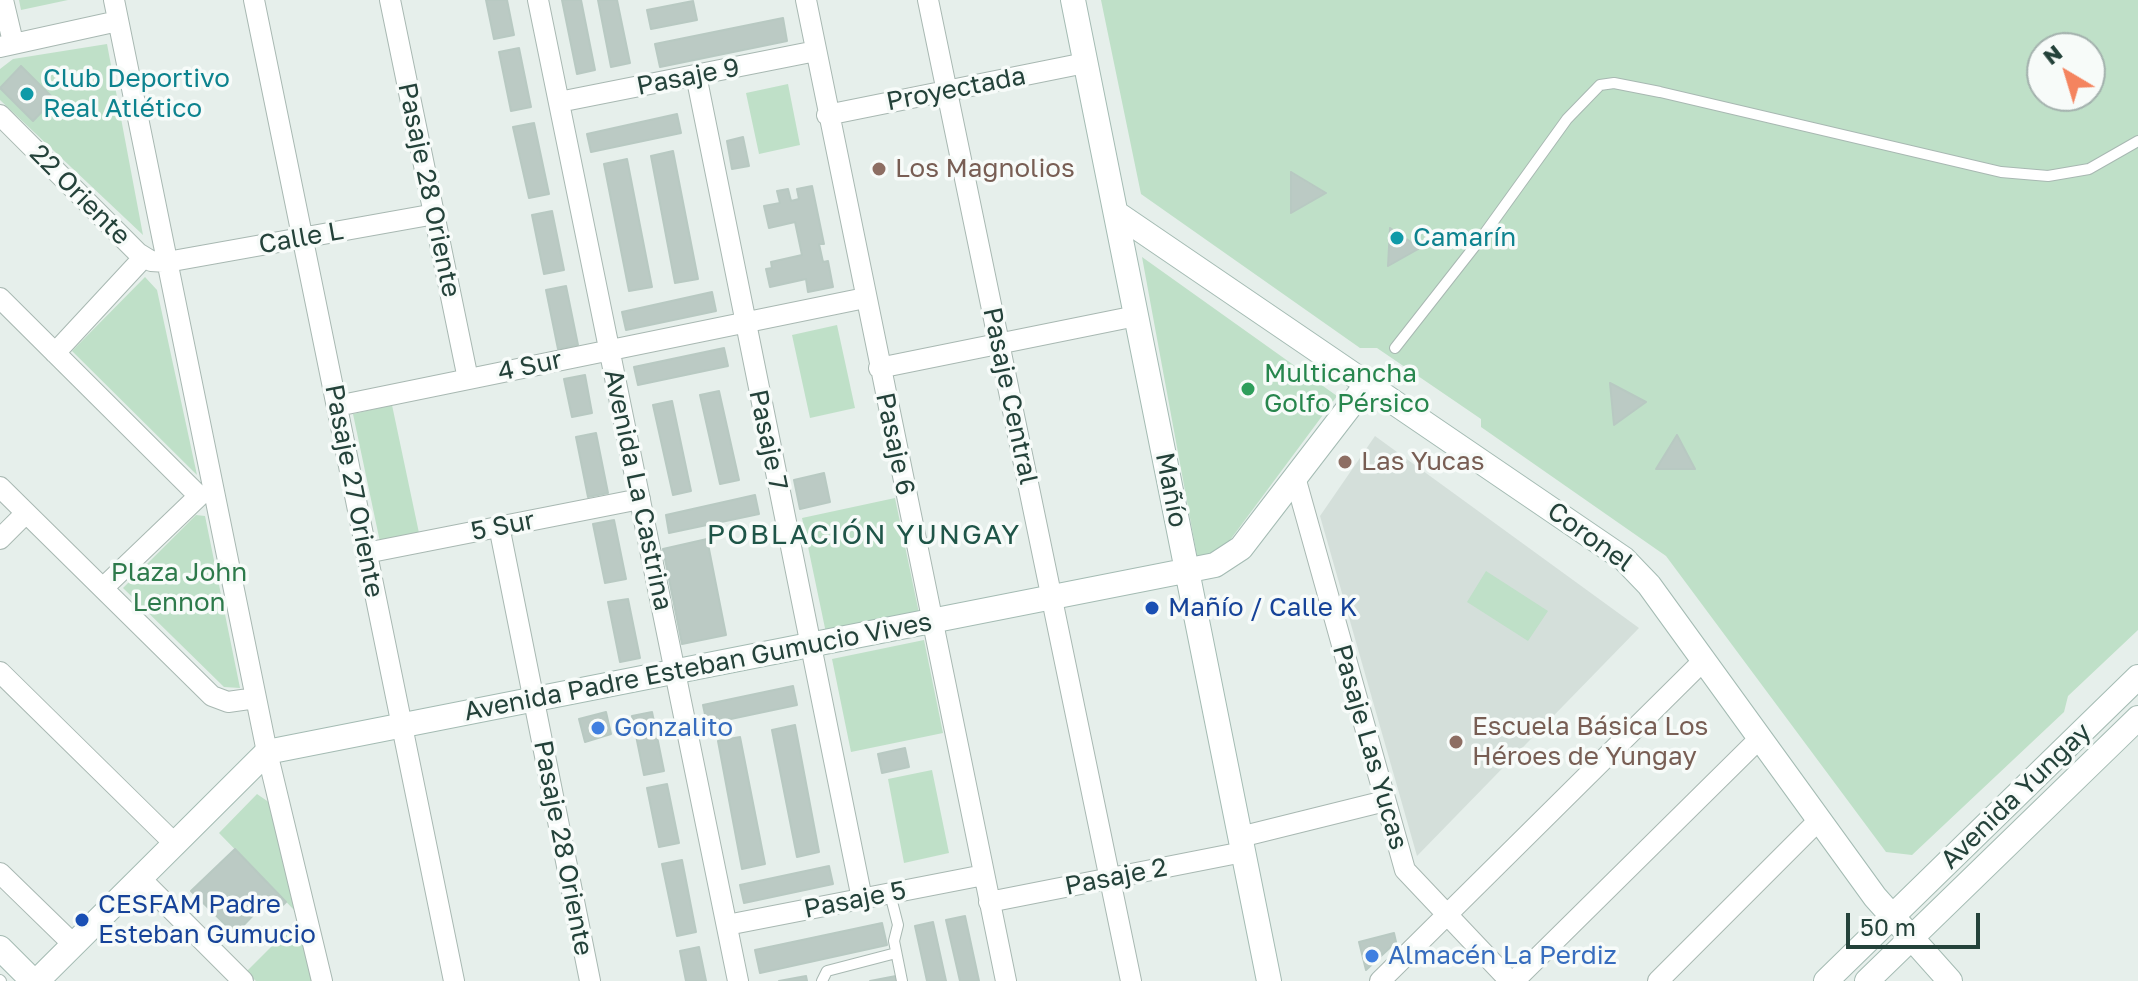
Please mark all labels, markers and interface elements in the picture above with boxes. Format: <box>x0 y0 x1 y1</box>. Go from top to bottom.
north arrow <box>2026 32 2106 112</box>
text: N <box>2037 38 2067 70</box>
street label: Pasaje 9 <box>634 52 742 102</box>
street label: Proyectada <box>884 60 1028 118</box>
place label: Club Deportivo Real Atlético <box>43 63 230 124</box>
street label: Pasaje 28 Oriente <box>391 80 467 300</box>
marker: Club Deportivo Real Atlético <box>18 85 36 103</box>
street label: 22 Oriente <box>23 138 137 252</box>
place label: Los Magnolios <box>895 153 1075 185</box>
marker: Los Magnolios <box>870 160 888 178</box>
street label: Calle L <box>256 215 346 261</box>
place label: Camarín <box>1413 222 1516 254</box>
marker: Camarín <box>1388 229 1406 247</box>
street label: Pasaje Central <box>976 305 1044 487</box>
street label: 4 Sur <box>495 344 565 388</box>
place label: Multicancha Golfo Pérsico <box>1264 358 1430 420</box>
street label: Avenida La Castrina <box>597 367 679 613</box>
marker: Multicancha Golfo Pérsico <box>1239 380 1257 398</box>
street label: Pasaje 27 Oriente <box>318 382 390 600</box>
street label: Pasaje 7 <box>742 387 794 493</box>
street label: Pasaje 6 <box>869 390 921 498</box>
place label: Las Yucas <box>1361 446 1484 478</box>
street label: Mañío <box>1148 450 1194 530</box>
marker: Las Yucas <box>1336 453 1354 471</box>
street label: Coronel <box>1541 496 1639 578</box>
street label: 5 Sur <box>469 505 537 547</box>
district label: POBLACIÓN YUNGAY <box>707 518 1021 552</box>
park label: Plaza John Lennon <box>111 557 247 618</box>
place label: Mañío / Calle K <box>1168 592 1357 624</box>
marker: Mañío / Calle K <box>1143 599 1161 617</box>
street label: Avenida Padre Esteban Gumucio Vives <box>462 606 934 728</box>
street label: Pasaje Las Yucas <box>1326 641 1414 853</box>
place label: Escuela Básica Los Héroes de Yungay <box>1472 711 1708 772</box>
place label: Gonzalito <box>614 712 733 744</box>
street label: Avenida Yungay <box>1934 716 2098 876</box>
marker: Gonzalito <box>589 719 607 737</box>
marker: Escuela Básica Los Héroes de Yungay <box>1447 733 1465 751</box>
street label: Pasaje 28 Oriente <box>527 738 599 958</box>
street label: Pasaje 2 <box>1062 852 1170 902</box>
street label: Pasaje 5 <box>801 875 909 925</box>
place label: CESFAM Padre Esteban Gumucio <box>98 889 316 950</box>
scale bar <box>1850 897 1984 947</box>
marker: CESFAM Padre Esteban Gumucio <box>73 911 91 929</box>
text: 50 m <box>1860 912 1916 941</box>
place label: Almacén La Perdiz <box>1388 940 1617 972</box>
marker: Almacén La Perdiz <box>1363 947 1381 965</box>

